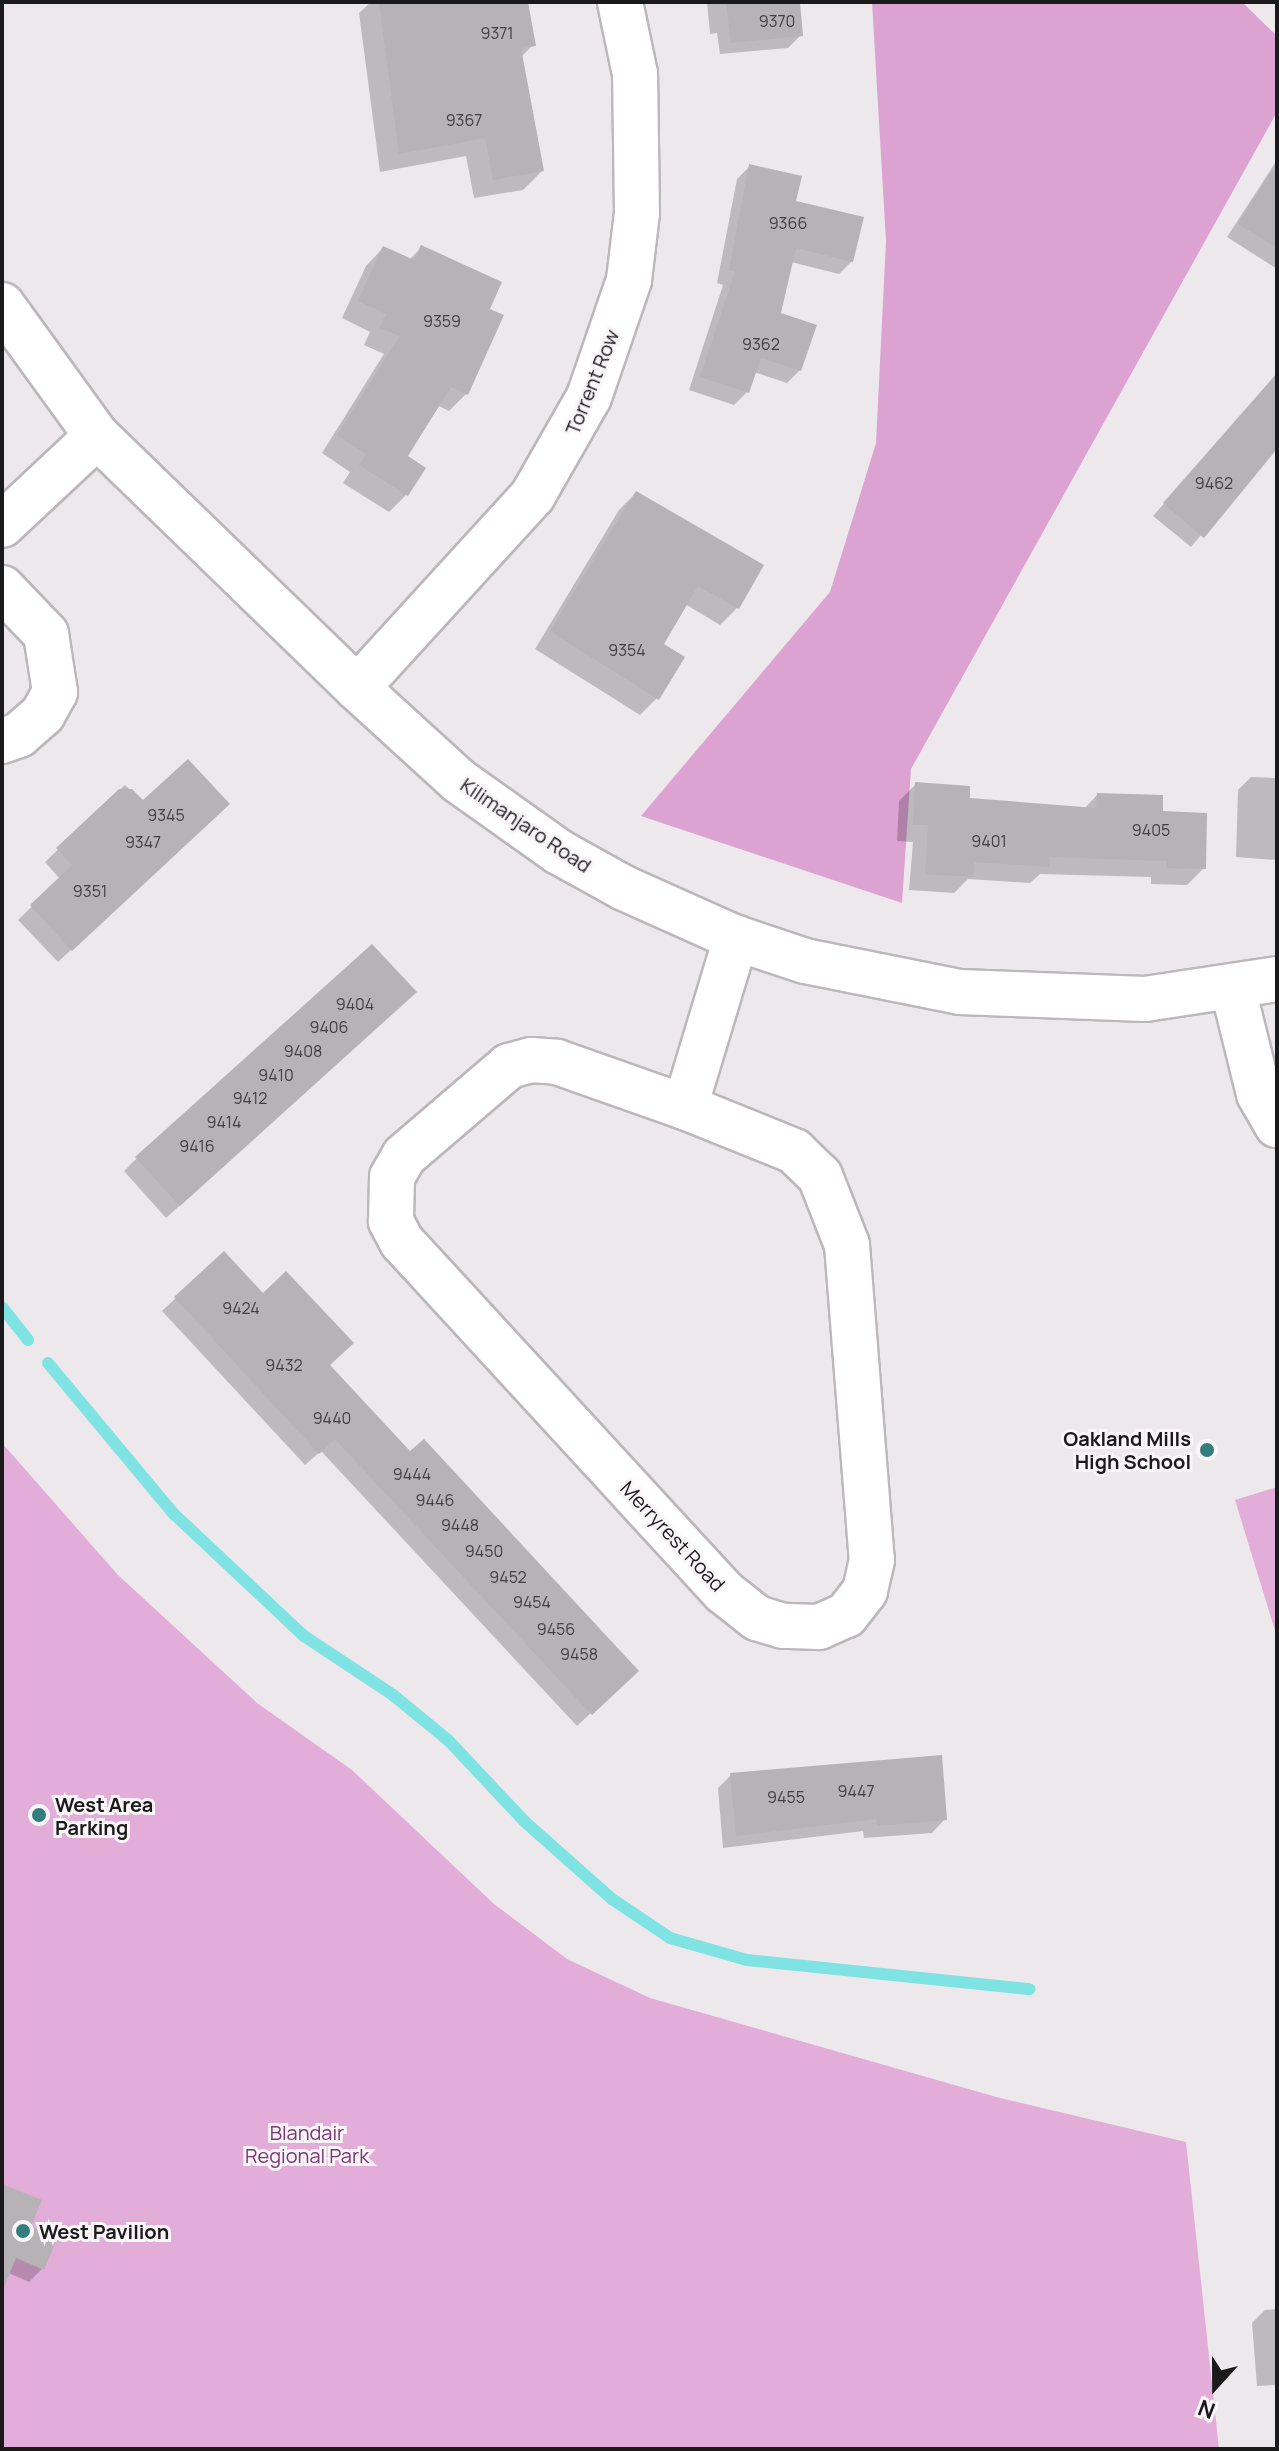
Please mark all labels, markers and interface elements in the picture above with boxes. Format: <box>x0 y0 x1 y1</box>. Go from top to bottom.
house number: 9370 <box>759 11 795 31</box>
house number: 9371 <box>480 23 514 43</box>
house number: 9367 <box>446 110 482 130</box>
house number: 9366 <box>769 213 807 233</box>
house number: 9359 <box>423 311 461 331</box>
street label: Torrent Row <box>560 326 624 438</box>
house number: 9362 <box>742 334 780 354</box>
house number: 9462 <box>1195 473 1233 493</box>
house number: 9354 <box>608 640 646 660</box>
street label: Kilimanjaro Road <box>456 772 596 878</box>
house number: 9345 <box>147 805 185 825</box>
house number: 9405 <box>1132 820 1170 840</box>
house number: 9401 <box>971 831 1007 851</box>
house number: 9347 <box>125 832 161 852</box>
house number: 9351 <box>73 881 107 901</box>
house number: 9404 <box>336 994 374 1014</box>
house number: 9406 <box>309 1017 349 1037</box>
house number: 9408 <box>284 1041 322 1061</box>
house number: 9410 <box>258 1065 294 1085</box>
house number: 9412 <box>233 1088 267 1108</box>
house number: 9414 <box>206 1112 242 1132</box>
house number: 9416 <box>179 1136 215 1156</box>
house number: 9424 <box>222 1298 260 1318</box>
house number: 9432 <box>265 1355 303 1375</box>
house number: 9440 <box>313 1408 351 1428</box>
place label: Oakland Mills High School <box>1063 1426 1191 1473</box>
marker: Oakland Mills High School <box>1198 1441 1216 1459</box>
house number: 9444 <box>393 1464 431 1484</box>
street label: Merryrest Road <box>616 1476 730 1596</box>
house number: 9446 <box>416 1490 454 1510</box>
house number: 9448 <box>441 1515 479 1535</box>
house number: 9450 <box>465 1541 503 1561</box>
house number: 9452 <box>489 1567 527 1587</box>
house number: 9454 <box>513 1592 551 1612</box>
house number: 9456 <box>537 1619 575 1639</box>
house number: 9458 <box>560 1644 598 1664</box>
house number: 9447 <box>838 1781 874 1801</box>
house number: 9455 <box>767 1787 805 1807</box>
place label: West Area Parking <box>55 1792 153 1839</box>
marker: West Area Parking <box>30 1806 48 1824</box>
park label: Blandair Regional Park <box>245 2121 369 2168</box>
place label: West Pavilion <box>39 2219 169 2243</box>
marker: West Pavilion <box>14 2222 32 2240</box>
north arrow <box>1175 2347 1255 2427</box>
text: N <box>1194 2393 1219 2426</box>

